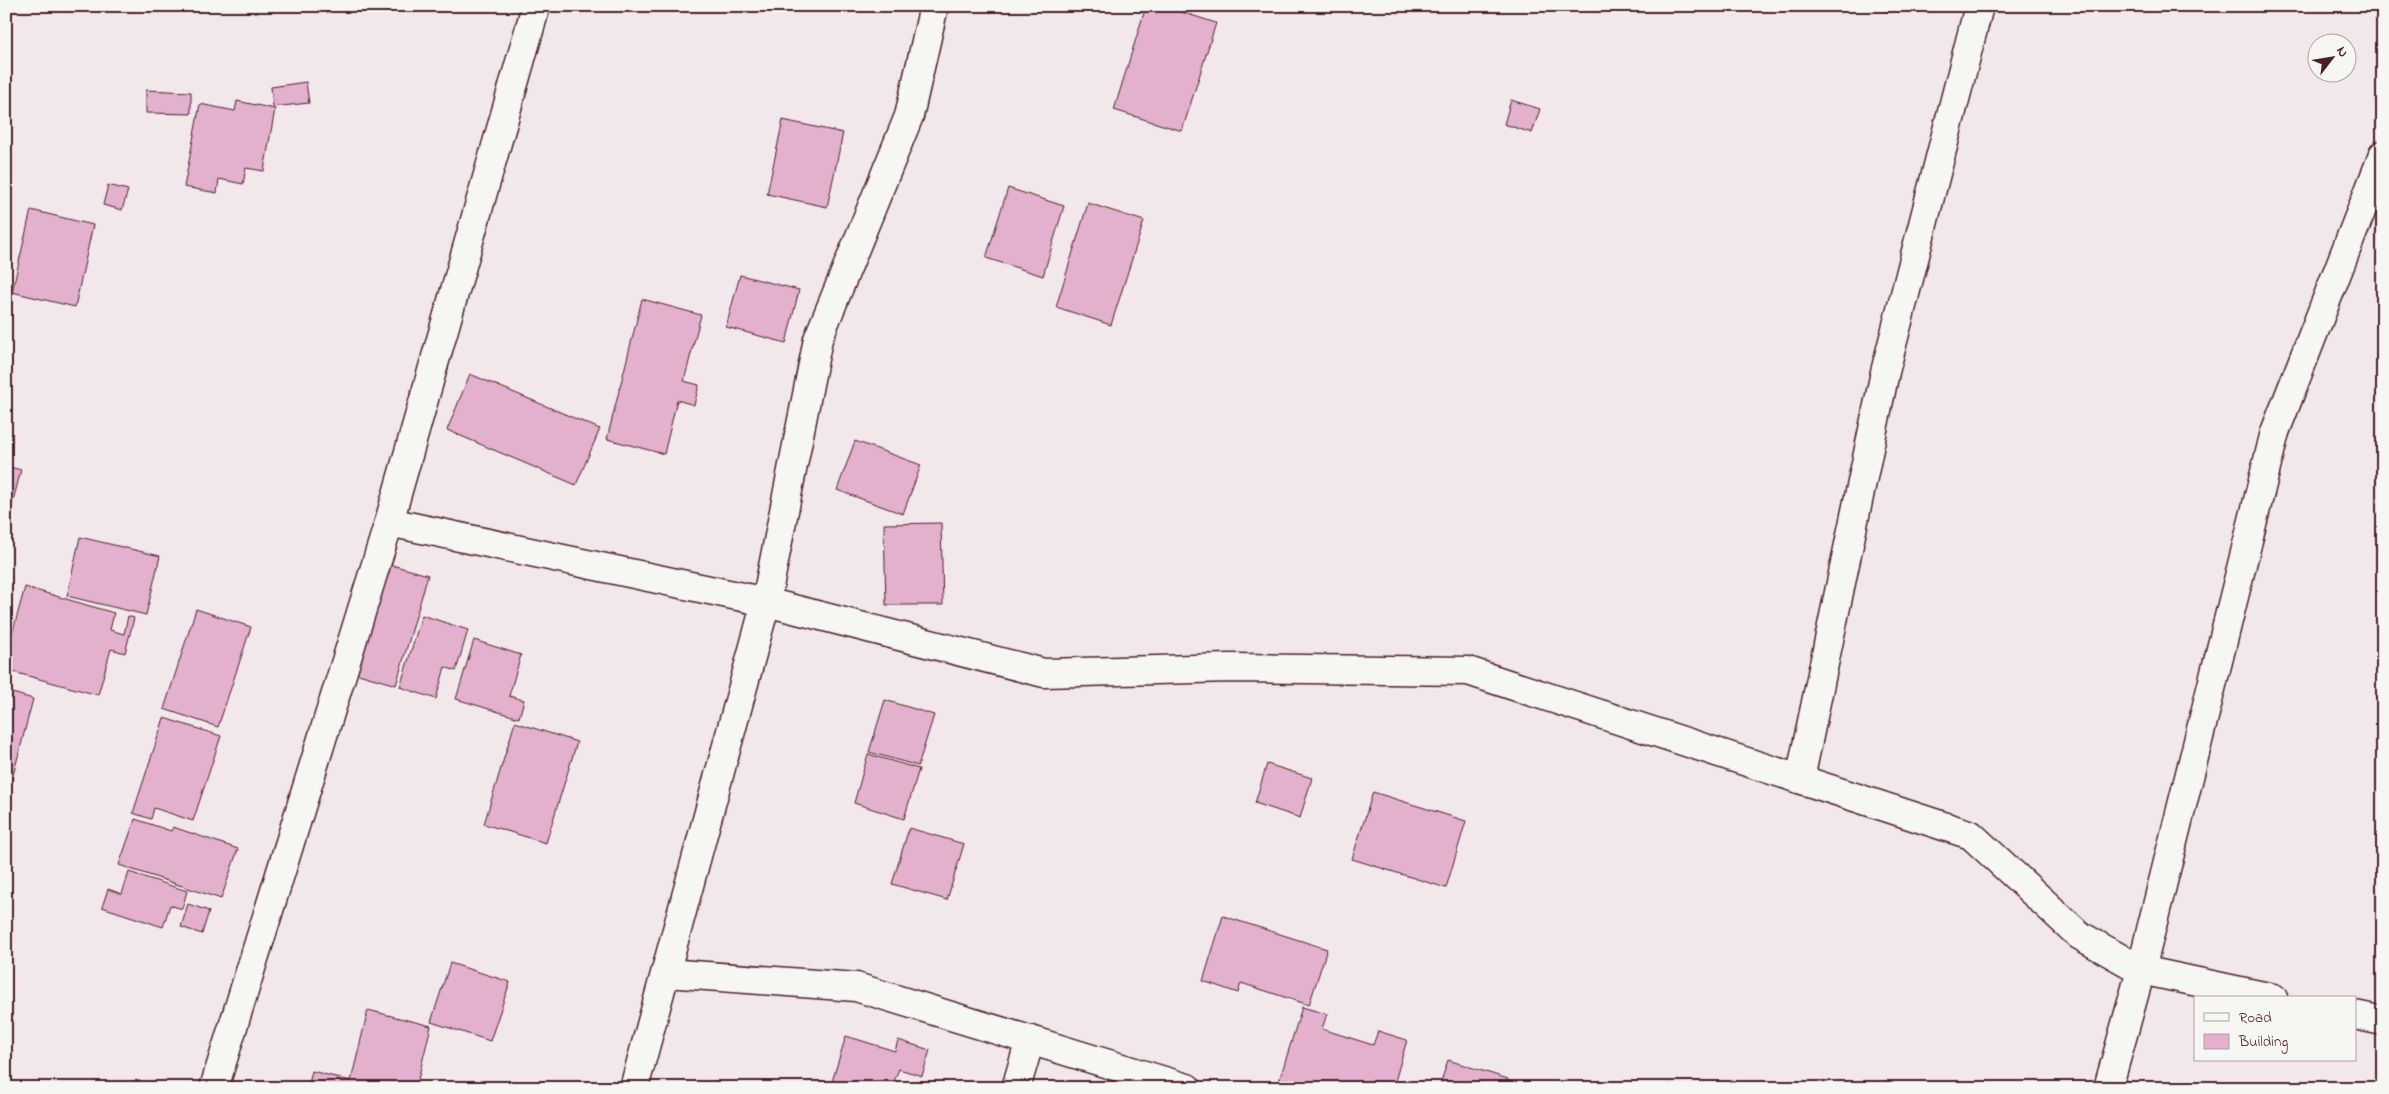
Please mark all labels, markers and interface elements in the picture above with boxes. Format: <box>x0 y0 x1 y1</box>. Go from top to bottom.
north arrow <box>2306 32 2356 82</box>
text: N <box>2330 43 2353 62</box>
legend <box>2194 996 2356 1062</box>
text: Road <box>2239 1007 2272 1029</box>
text: Building <box>2238 1031 2288 1054</box>

